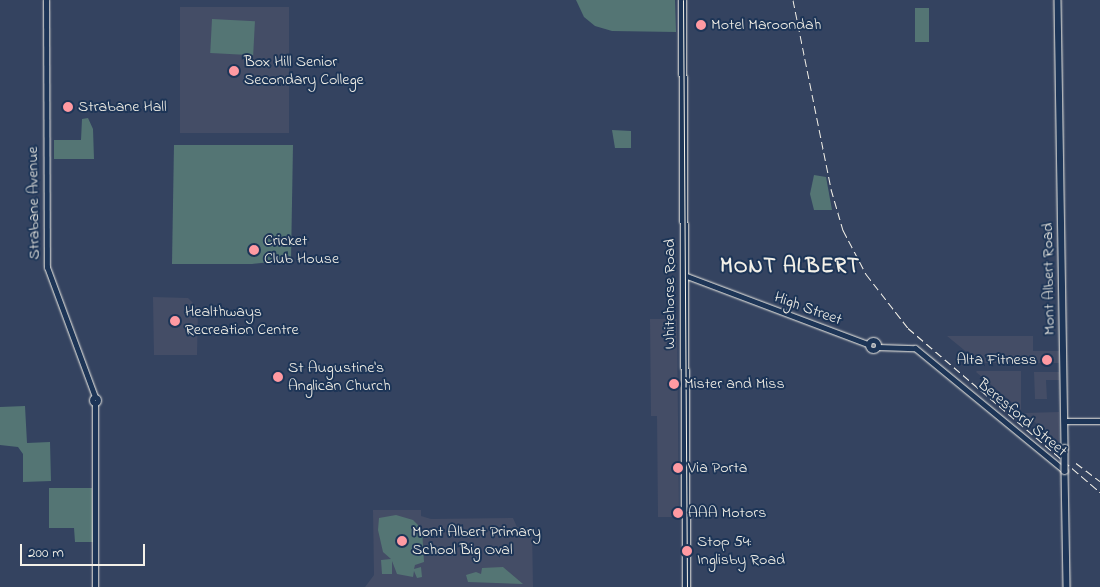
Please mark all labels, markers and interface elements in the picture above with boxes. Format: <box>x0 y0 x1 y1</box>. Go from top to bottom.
place label: Motel Maroondah <box>711 15 821 35</box>
marker: Motel Maroondah <box>695 19 707 31</box>
place label: Box Hill Senior Secondary College <box>244 52 364 90</box>
marker: Box Hill Senior Secondary College <box>228 65 240 77</box>
place label: Strabane Hall <box>78 97 167 117</box>
marker: Strabane Hall <box>62 101 74 113</box>
street label: Strabane Avenue <box>23 146 45 260</box>
street label: Mont Albert Road <box>1038 223 1060 335</box>
place label: Cricket Club House <box>264 231 339 269</box>
street label: Whitehorse Road <box>660 239 680 349</box>
marker: Cricket Club House <box>248 244 260 256</box>
district label: MONT ALBERT <box>719 254 861 280</box>
street label: High Street <box>772 288 844 330</box>
place label: Healthways Recreation Centre <box>185 302 299 340</box>
marker: Healthways Recreation Centre <box>169 315 181 327</box>
place label: Alta Fitness <box>956 350 1037 370</box>
marker: Alta Fitness <box>1041 354 1053 366</box>
place label: St Augustine's Anglican Church <box>288 358 391 396</box>
marker: St Augustine's Anglican Church <box>272 371 284 383</box>
place label: Mister and Miss <box>684 374 785 394</box>
street label: Beresford Street <box>973 375 1071 461</box>
marker: Mister and Miss <box>668 378 680 390</box>
place label: Via Porta <box>688 458 747 478</box>
marker: Via Porta <box>672 462 684 474</box>
place label: AAA Motors <box>688 503 766 523</box>
marker: AAA Motors <box>672 507 684 519</box>
place label: Mont Albert Primary School Big Oval <box>412 522 541 560</box>
place label: Stop 54: Inglisby Road <box>697 532 785 570</box>
scale bar <box>22 534 148 566</box>
marker: Mont Albert Primary School Big Oval <box>396 535 408 547</box>
text: 200 m <box>28 542 64 564</box>
marker: Stop 54: Inglisby Road <box>681 545 693 557</box>

